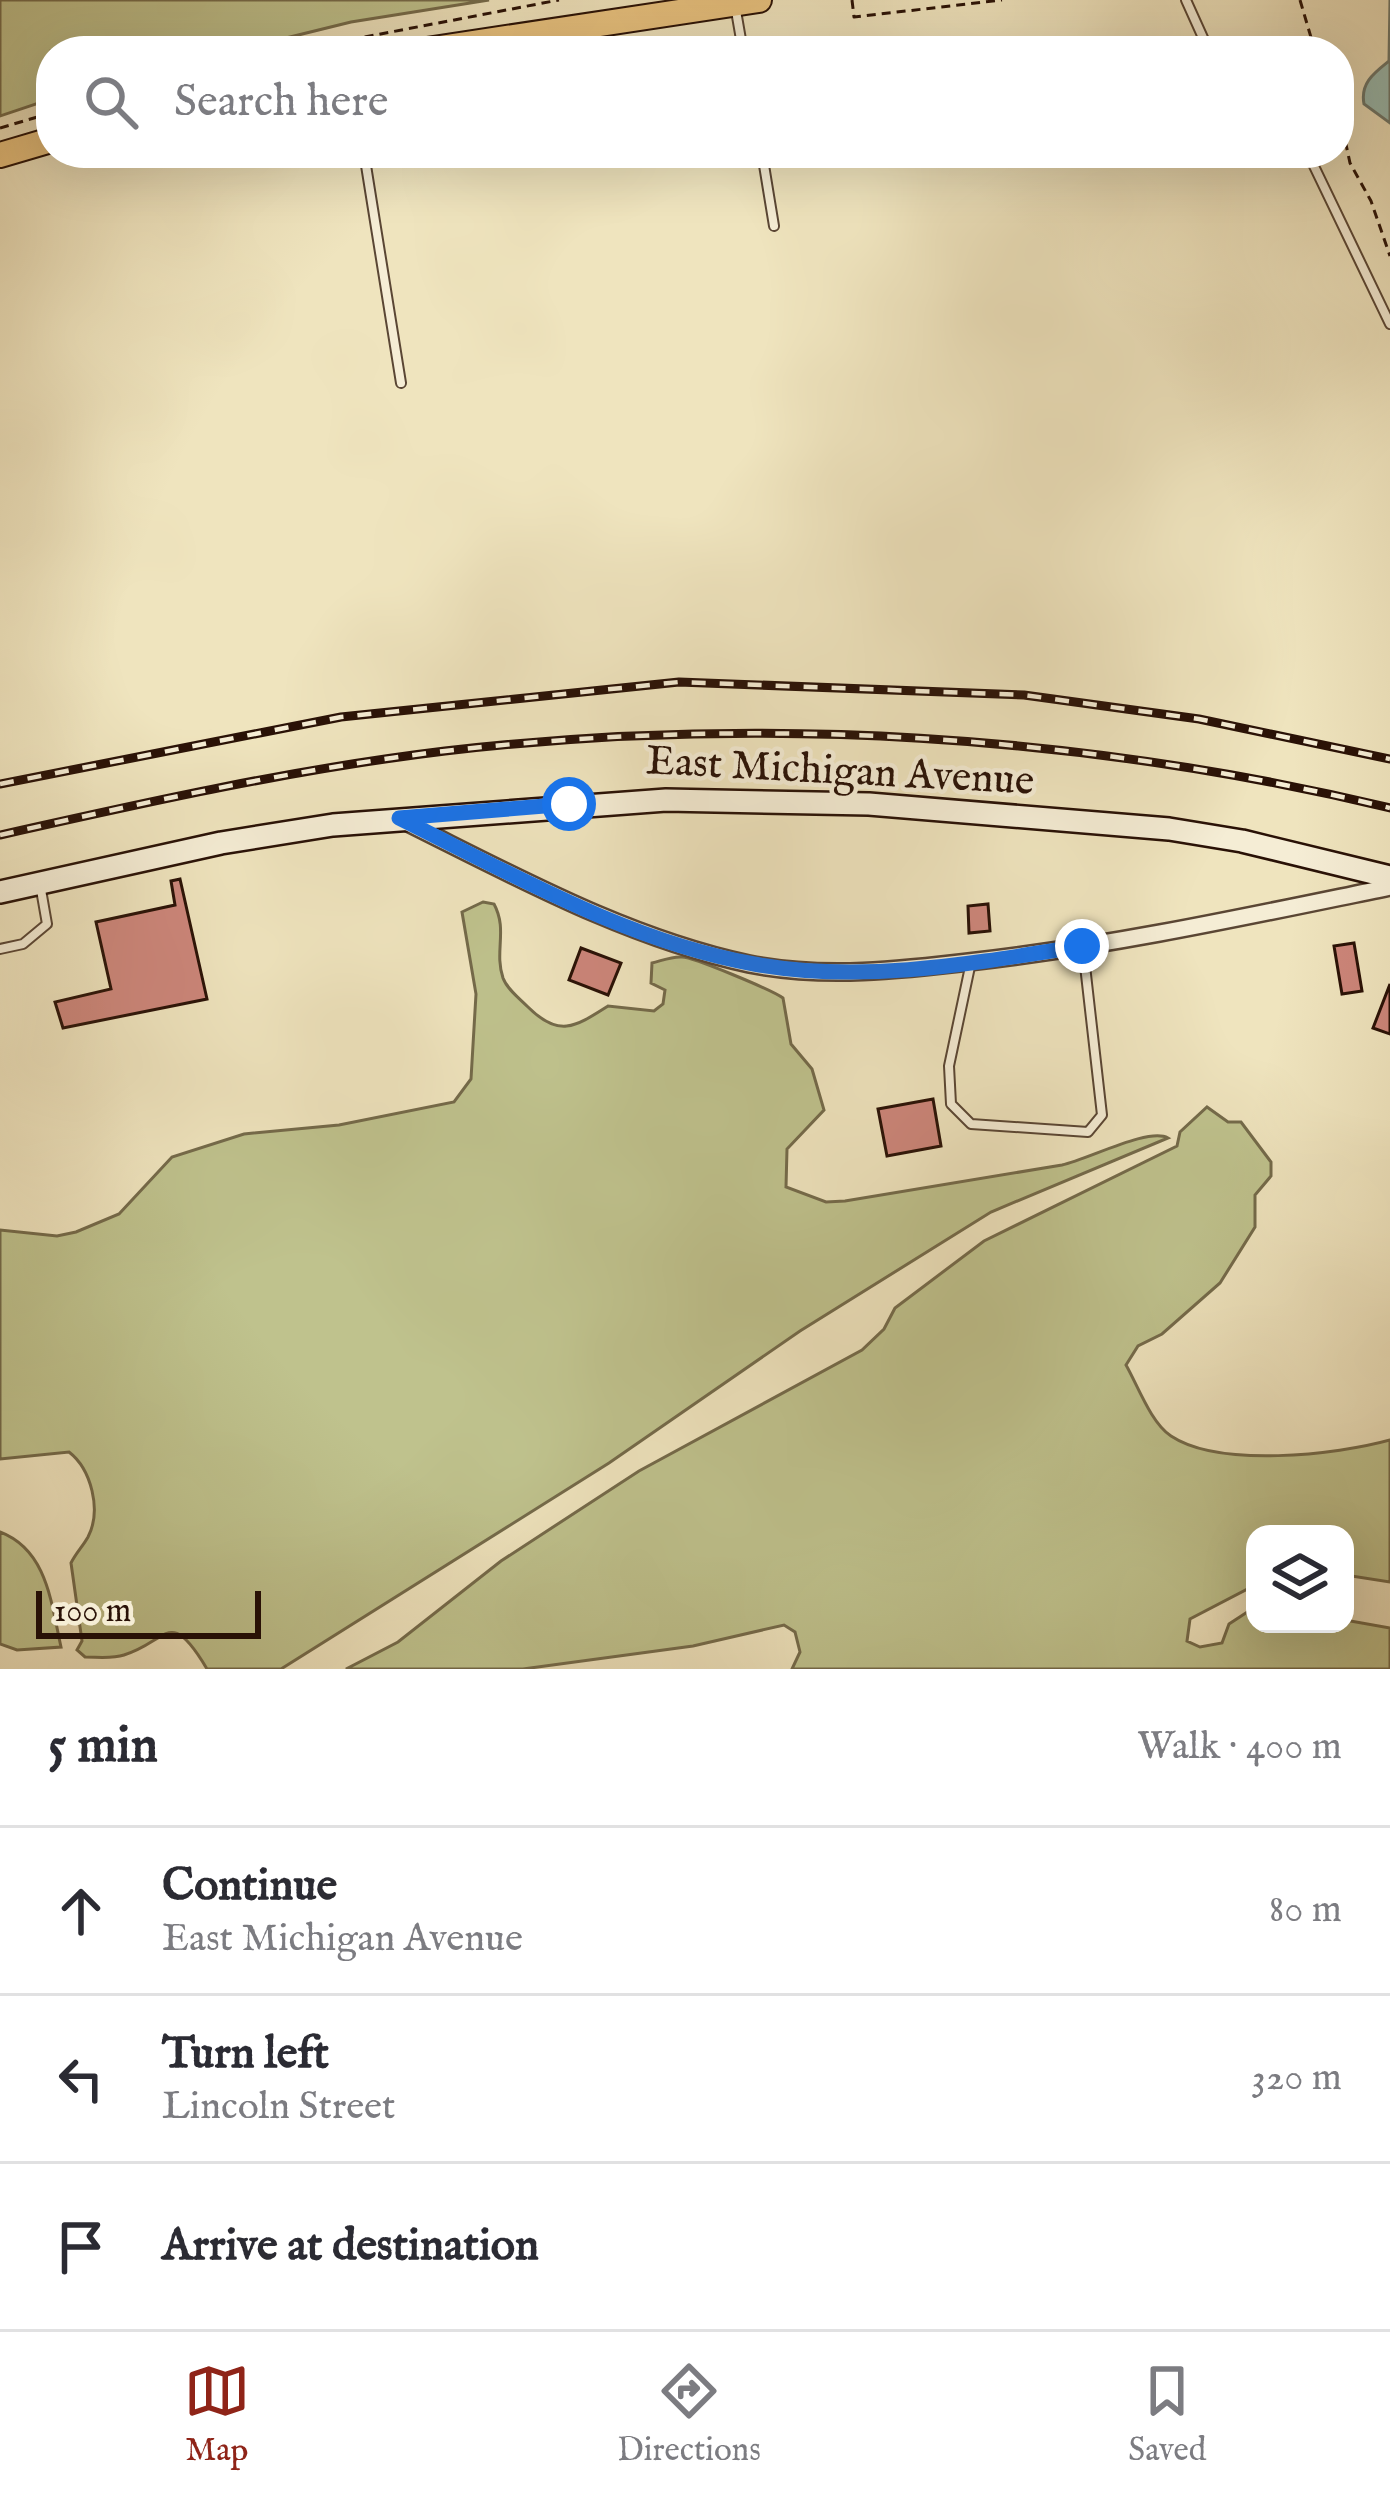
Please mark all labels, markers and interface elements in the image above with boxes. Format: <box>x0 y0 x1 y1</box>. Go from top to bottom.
search box <box>36 36 1354 168</box>
icon: search <box>78 69 144 135</box>
text: Search here <box>174 74 388 131</box>
street label: East Michigan Avenue <box>645 735 1035 809</box>
route start <box>542 777 596 831</box>
route end <box>1055 919 1109 973</box>
map controls <box>1246 1525 1354 1633</box>
button: layers <box>1246 1525 1354 1633</box>
scale bar <box>36 1585 261 1638</box>
text: 100 m <box>54 1591 131 1633</box>
text: 5 min <box>48 1715 158 1780</box>
text: Walk · 400 m <box>1137 1723 1342 1772</box>
text: Continue <box>162 1858 337 1915</box>
icon: ahead <box>48 1878 114 1944</box>
text: 80 m <box>1269 1886 1342 1935</box>
text: East Michigan Avenue <box>162 1915 523 1964</box>
text: Turn left <box>162 2026 329 2083</box>
icon: left <box>48 2046 114 2112</box>
text: 320 m <box>1251 2054 1342 2103</box>
text: Lincoln Street <box>162 2083 395 2132</box>
icon: arrive <box>48 2214 114 2280</box>
text: Arrive at destination <box>162 2218 539 2275</box>
tab: Map <box>184 2358 250 2472</box>
tab: Directions <box>617 2358 761 2472</box>
tab: Saved <box>1128 2358 1206 2472</box>

